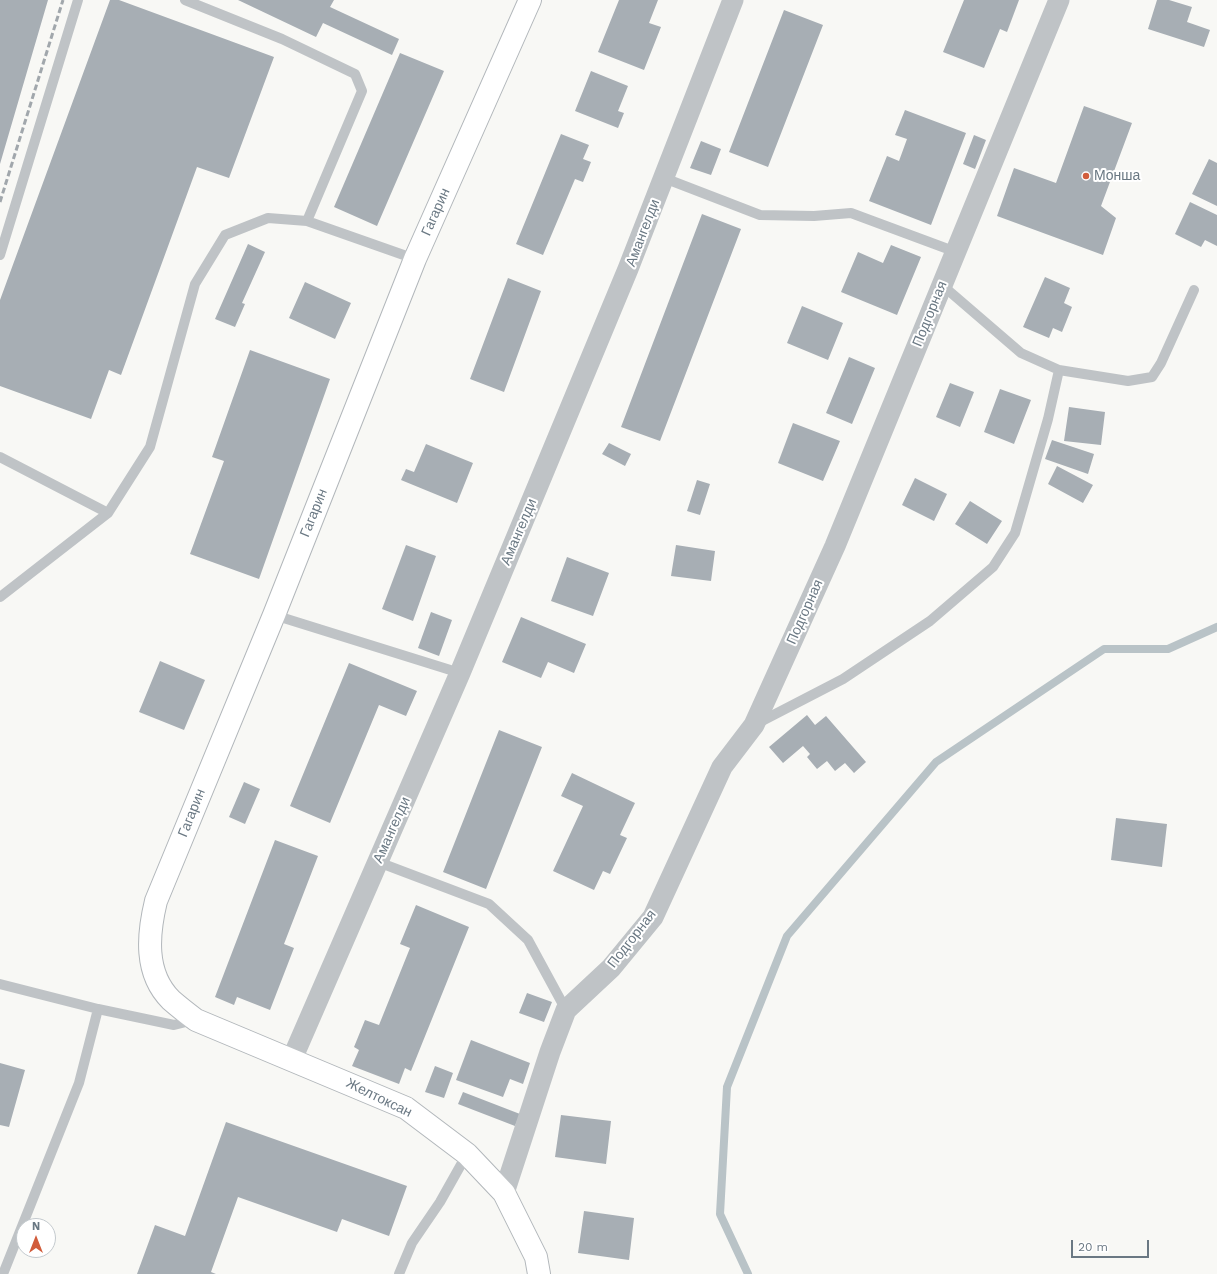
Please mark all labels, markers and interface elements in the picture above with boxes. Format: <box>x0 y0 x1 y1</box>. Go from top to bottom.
place label: Монша <box>1094 168 1140 184</box>
marker: Монша <box>1081 171 1091 181</box>
street label: Гагарин <box>418 186 454 238</box>
street label: Амангелди <box>622 197 664 269</box>
street label: Подгорная <box>909 279 951 349</box>
street label: Гагарин <box>297 486 331 540</box>
street label: Амангелди <box>497 496 541 568</box>
street label: Подгорная <box>783 577 827 647</box>
street label: Гагарин <box>175 786 209 840</box>
street label: Амангелди <box>370 794 414 866</box>
street label: Подгорная <box>604 907 660 971</box>
street label: Желтоксан <box>343 1075 415 1121</box>
north arrow <box>16 1218 56 1258</box>
text: N <box>32 1220 40 1233</box>
scale bar <box>1073 1232 1151 1258</box>
text: 20 m <box>1078 1240 1108 1254</box>

